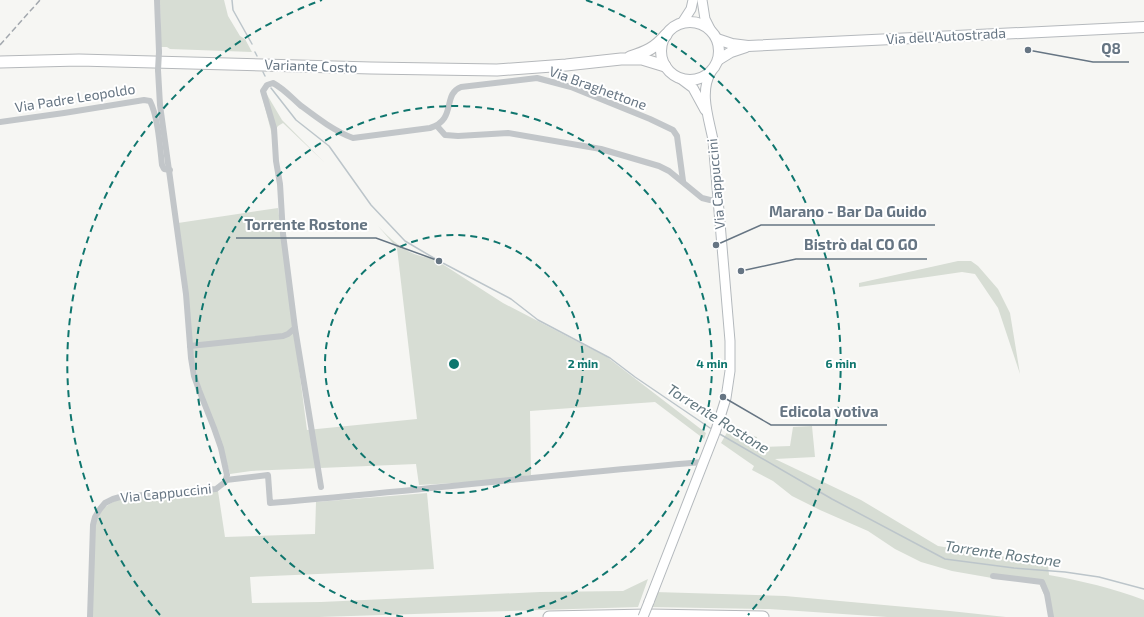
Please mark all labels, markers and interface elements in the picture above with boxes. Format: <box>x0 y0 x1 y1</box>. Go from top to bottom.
street label: Via dell'Autostrada <box>886 24 1006 47</box>
callout: Q8 <box>1093 35 1129 62</box>
text: Q8 <box>1101 39 1121 58</box>
street label: Variante Costo <box>264 55 358 76</box>
street label: Via Braghettone <box>547 62 649 113</box>
street label: Via Padre Leopoldo <box>14 80 136 115</box>
street label: Via Cappuccini <box>703 138 728 230</box>
callout: Marano - Bar Da Guido <box>761 198 935 225</box>
text: Marano - Bar Da Guido <box>769 202 927 220</box>
callout: Torrente Rostone <box>236 211 376 238</box>
text: Torrente Rostone <box>244 215 368 233</box>
callout: Bistrò dal CO GO <box>796 232 927 259</box>
text: Bistrò dal CO GO <box>804 235 918 253</box>
text: 2 min <box>568 356 598 370</box>
text: 4 min <box>696 356 728 370</box>
text: 6 min <box>826 356 856 370</box>
centre of rings <box>447 357 461 371</box>
water label: Torrente Rostone <box>664 379 773 457</box>
callout: Edicola votiva <box>771 398 887 425</box>
text: Edicola votiva <box>780 402 878 420</box>
street label: Via Cappuccini <box>120 479 212 506</box>
water label: Torrente Rostone <box>944 536 1062 570</box>

